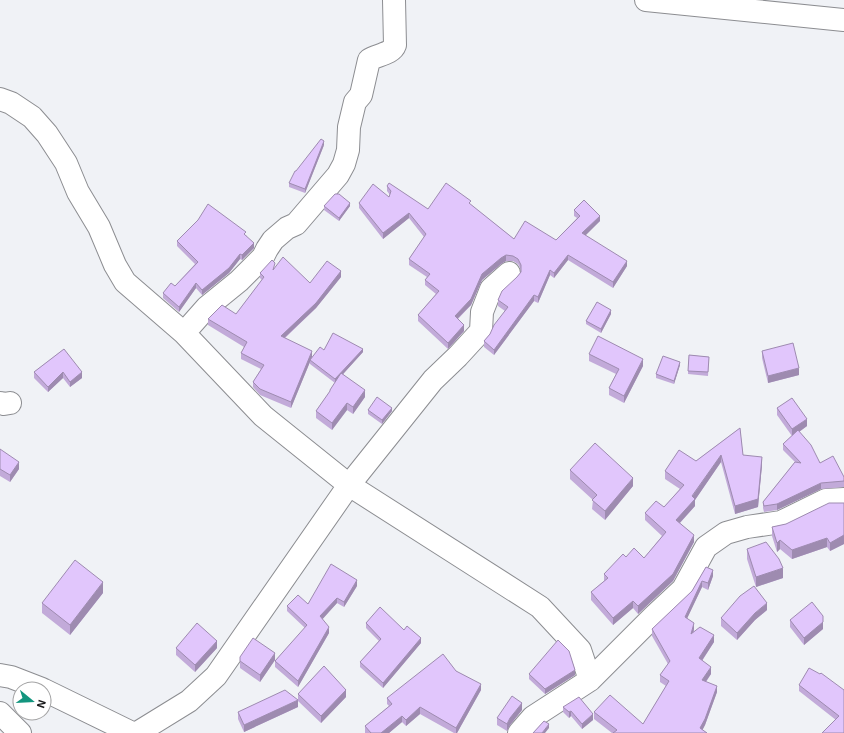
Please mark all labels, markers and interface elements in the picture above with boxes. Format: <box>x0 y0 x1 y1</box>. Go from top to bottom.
north arrow <box>12 681 52 721</box>
text: N <box>35 698 49 710</box>

